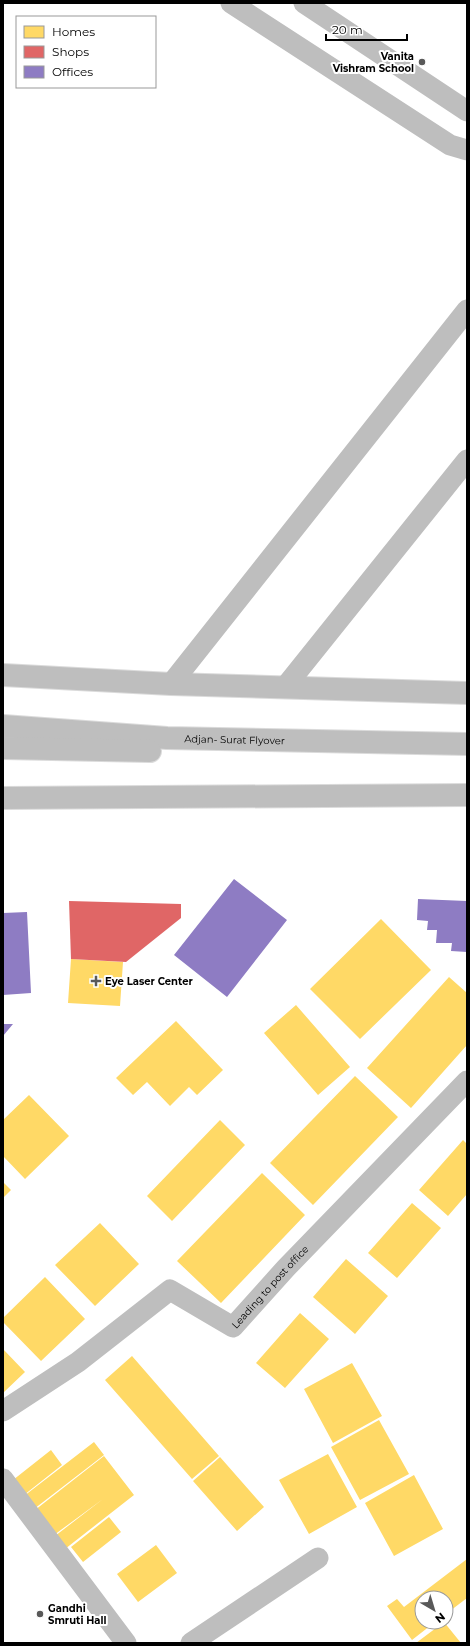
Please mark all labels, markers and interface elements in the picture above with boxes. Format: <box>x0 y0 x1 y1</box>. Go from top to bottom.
legend <box>16 16 156 88</box>
scale bar <box>326 16 407 42</box>
text: 20 m <box>332 22 363 37</box>
text: Homes <box>52 24 95 39</box>
text: Shops <box>52 44 89 59</box>
place label: Vanita Vishram School <box>332 50 414 75</box>
marker: Vanita Vishram School <box>417 57 427 67</box>
text: Offices <box>52 64 93 79</box>
street label: Adjan- Surat Flyover <box>184 732 285 747</box>
marker: Eye Laser Center <box>90 975 102 987</box>
place label: Eye Laser Center <box>105 975 193 988</box>
street label: Leading to post office <box>228 1242 311 1331</box>
north arrow <box>414 1590 454 1630</box>
place label: Gandhi Smruti Hall <box>48 1602 107 1627</box>
marker: Gandhi Smruti Hall <box>35 1609 45 1619</box>
text: N <box>432 1610 448 1626</box>

